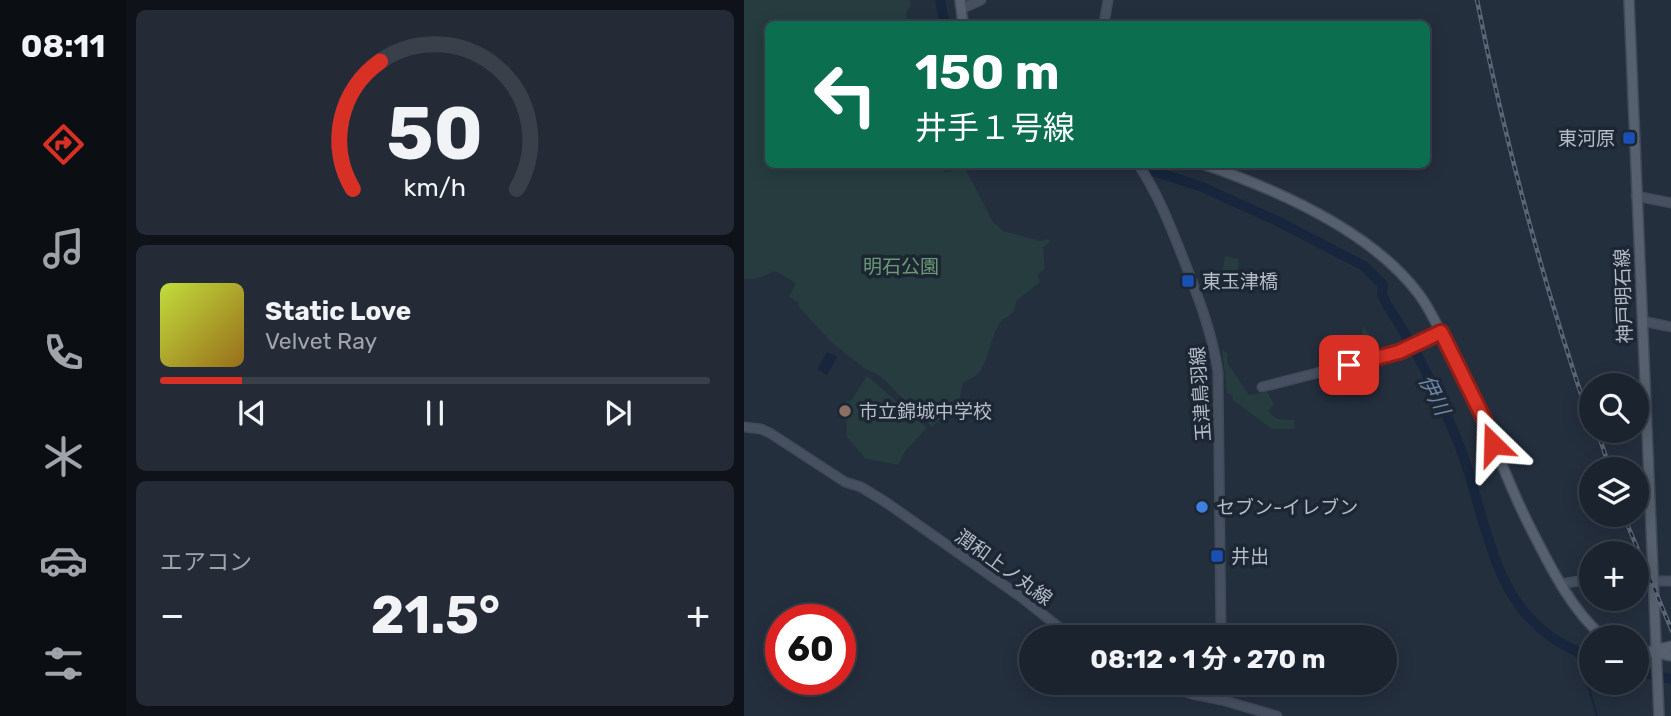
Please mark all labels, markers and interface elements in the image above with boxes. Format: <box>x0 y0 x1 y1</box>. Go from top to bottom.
text: 08:11 <box>21 27 105 65</box>
text: 150 m <box>915 43 1060 101</box>
icon: left <box>800 49 891 140</box>
text: 50 <box>387 91 483 177</box>
text: 井手１号線 <box>915 109 1075 147</box>
icon: directions <box>39 120 88 169</box>
place label: 東河原 <box>1558 127 1615 150</box>
marker: 東河原 <box>1621 130 1637 146</box>
text: km/h <box>404 172 466 201</box>
icon: music <box>39 224 88 273</box>
street label: 神戸明石線 <box>1610 248 1637 344</box>
park label: 明石公園 <box>863 255 939 278</box>
place label: 東玉津橋 <box>1202 270 1278 293</box>
marker: 東玉津橋 <box>1180 273 1196 289</box>
text: Static Love <box>265 296 411 327</box>
text: Velvet Ray <box>265 327 377 355</box>
icon: phone <box>39 328 88 377</box>
pin <box>1319 335 1379 395</box>
street label: 玉津鳥羽線 <box>1186 346 1215 442</box>
icon: arrive <box>1330 346 1368 384</box>
water label: 伊川 <box>1414 370 1456 421</box>
map controls <box>1579 373 1649 695</box>
button: search <box>1579 373 1649 443</box>
icon: previous <box>233 394 271 432</box>
icon: pause <box>416 394 454 432</box>
icon: next <box>599 394 637 432</box>
place label: 市立錦城中学校 <box>859 400 992 423</box>
marker: 市立錦城中学校 <box>837 403 853 419</box>
position arrow <box>1456 407 1530 481</box>
icon: climate <box>39 432 88 481</box>
button: layers <box>1579 457 1649 527</box>
place label: セブン-イレブン <box>1216 496 1358 519</box>
marker: セブン-イレブン <box>1194 499 1210 515</box>
street label: 潤和上ノ丸線 <box>951 525 1057 610</box>
icon: car <box>39 536 88 585</box>
button: + <box>1579 541 1649 611</box>
place label: 井出 <box>1231 545 1269 568</box>
text: エアコン <box>160 548 252 576</box>
marker: 井出 <box>1209 548 1225 564</box>
text: 21.5° <box>371 584 500 646</box>
text: − <box>160 592 185 638</box>
text: + <box>686 592 710 638</box>
speed limit sign: 60 <box>765 604 856 695</box>
button: − <box>1579 625 1649 695</box>
icon: filters <box>39 639 88 688</box>
text: 08:12 · 1 分 · 270 m <box>1090 644 1326 675</box>

